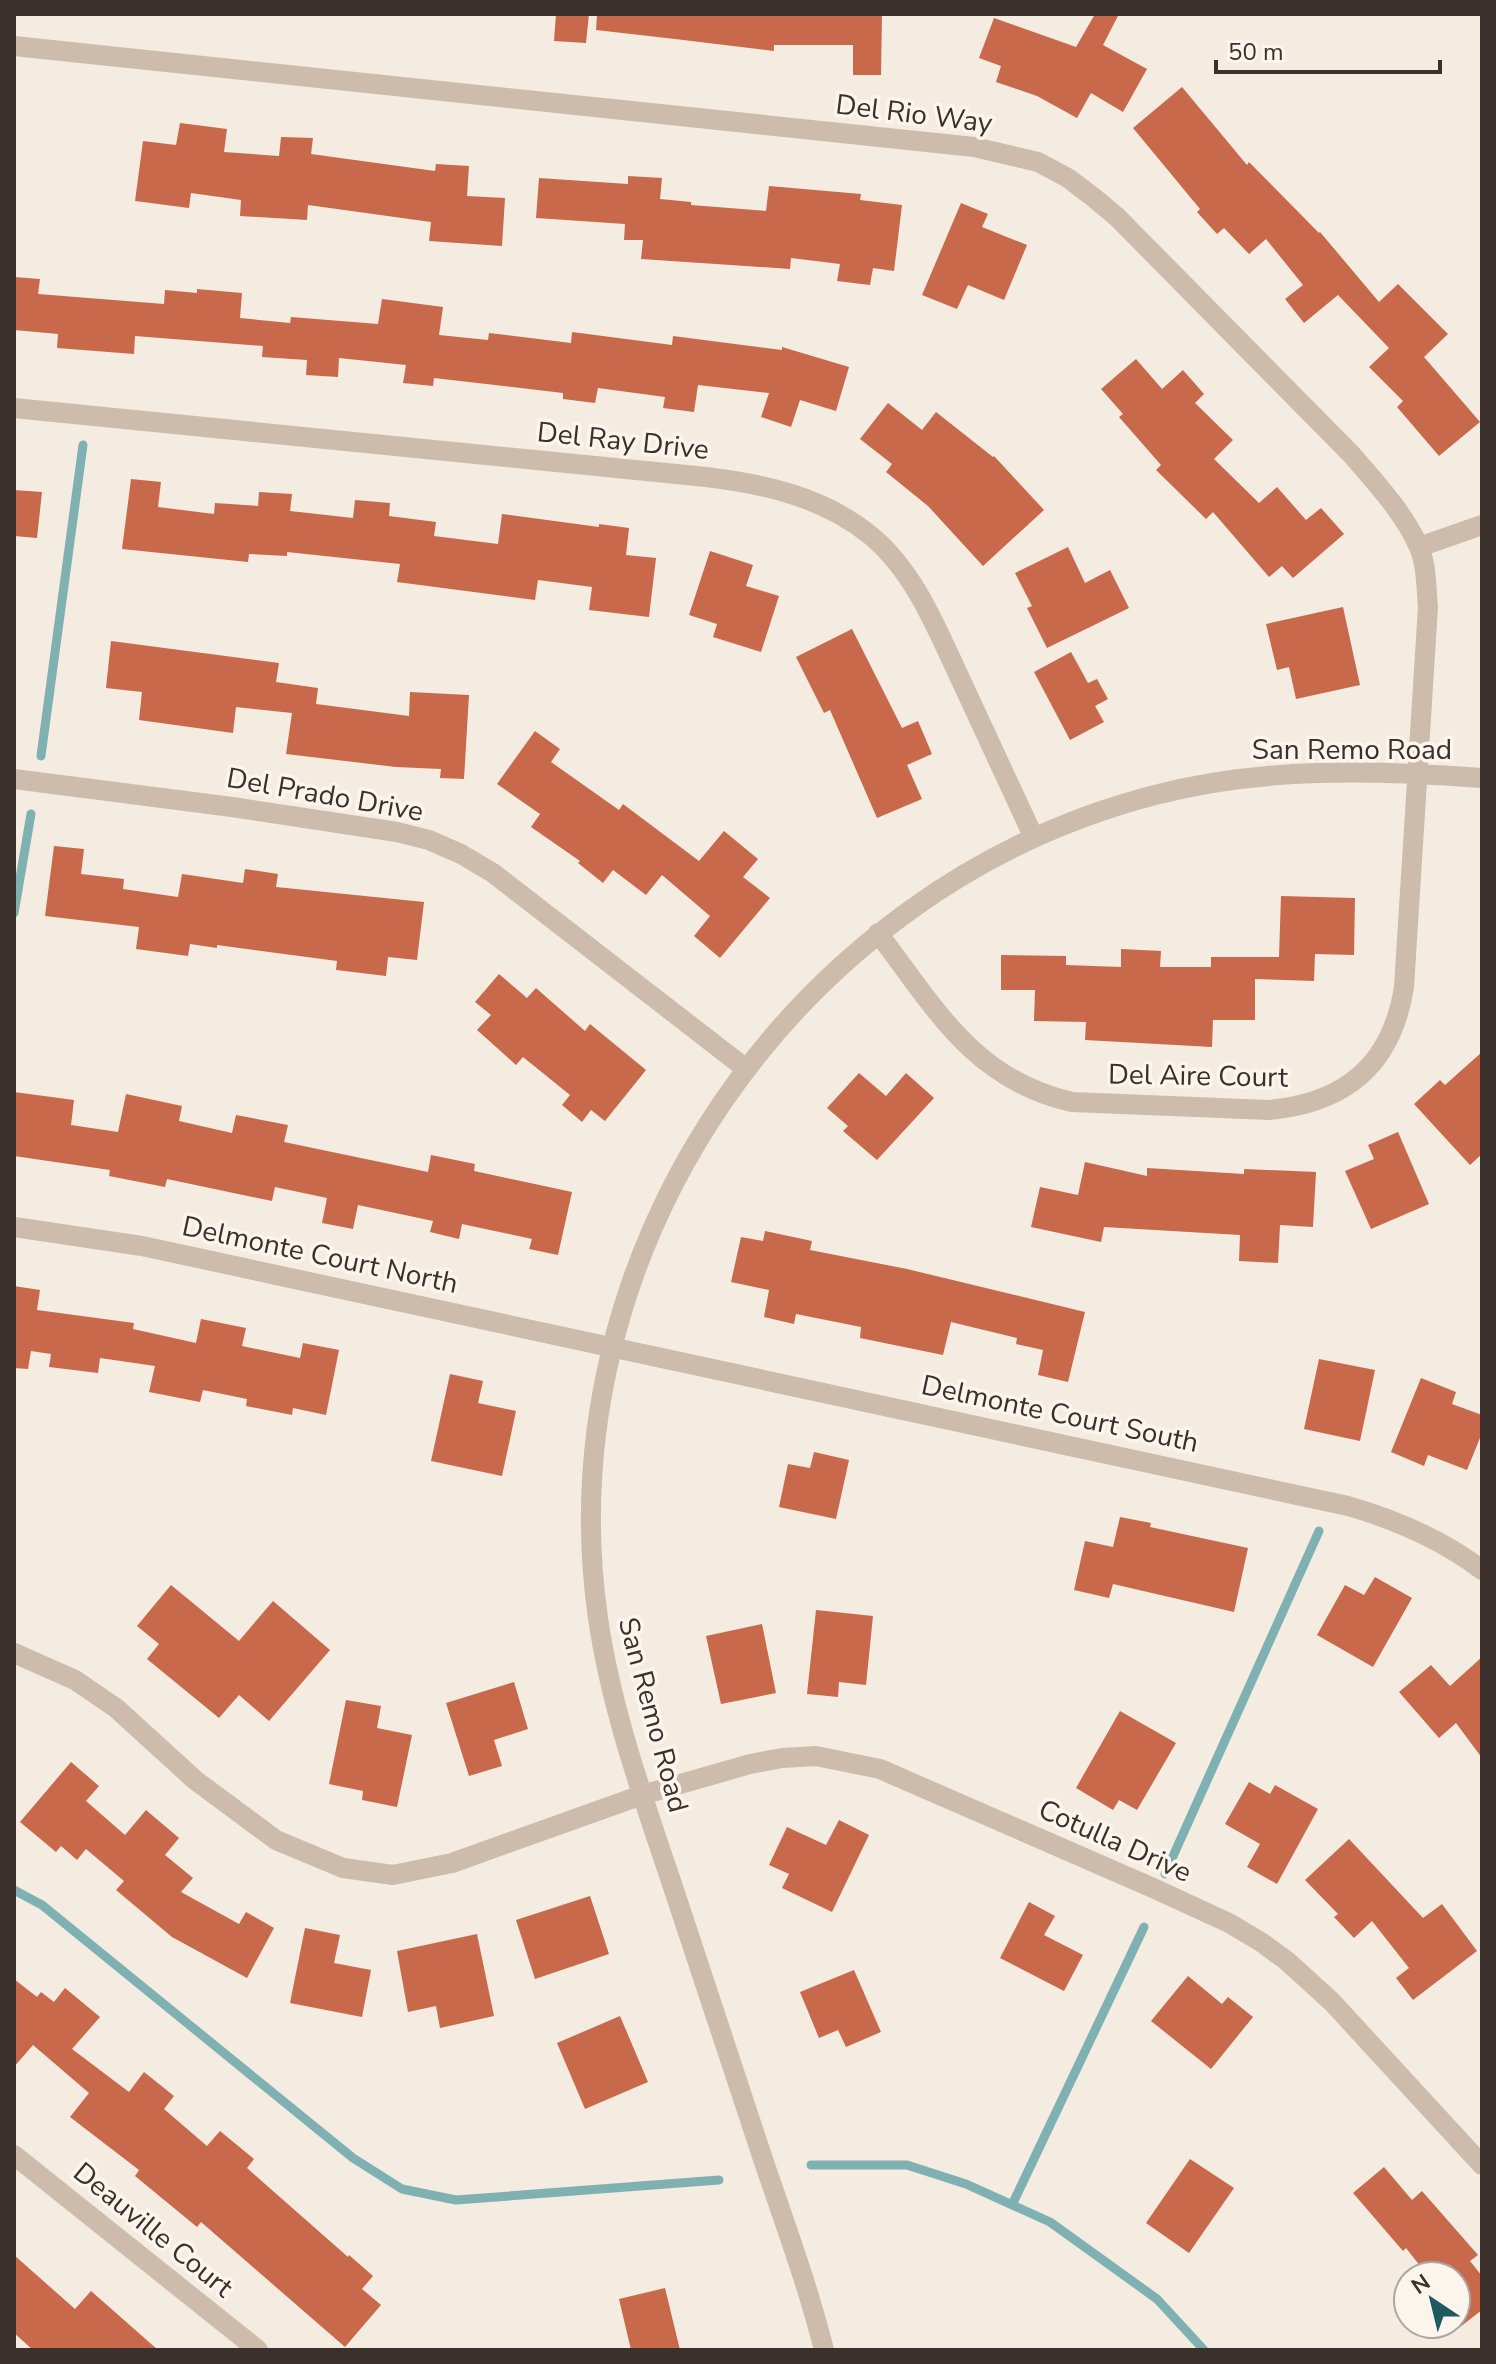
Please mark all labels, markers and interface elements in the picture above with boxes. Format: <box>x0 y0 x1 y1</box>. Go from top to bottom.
scale bar <box>1216 24 1440 74</box>
text: 50 m <box>1228 36 1284 68</box>
street label: Del Rio Way <box>834 86 995 143</box>
street label: Del Ray Drive <box>535 413 711 469</box>
street label: San Remo Road <box>1252 731 1452 769</box>
street label: Del Prado Drive <box>224 759 426 831</box>
street label: Del Aire Court <box>1108 1055 1288 1097</box>
street label: Delmonte Court North <box>179 1207 461 1303</box>
street label: Delmonte Court South <box>918 1366 1202 1462</box>
street label: San Remo Road <box>609 1613 697 1817</box>
street label: Cotulla Drive <box>1032 1790 1198 1892</box>
street label: Deauville Court <box>65 2154 241 2306</box>
north arrow <box>1392 2260 1472 2340</box>
text: N <box>1406 2267 1436 2301</box>

